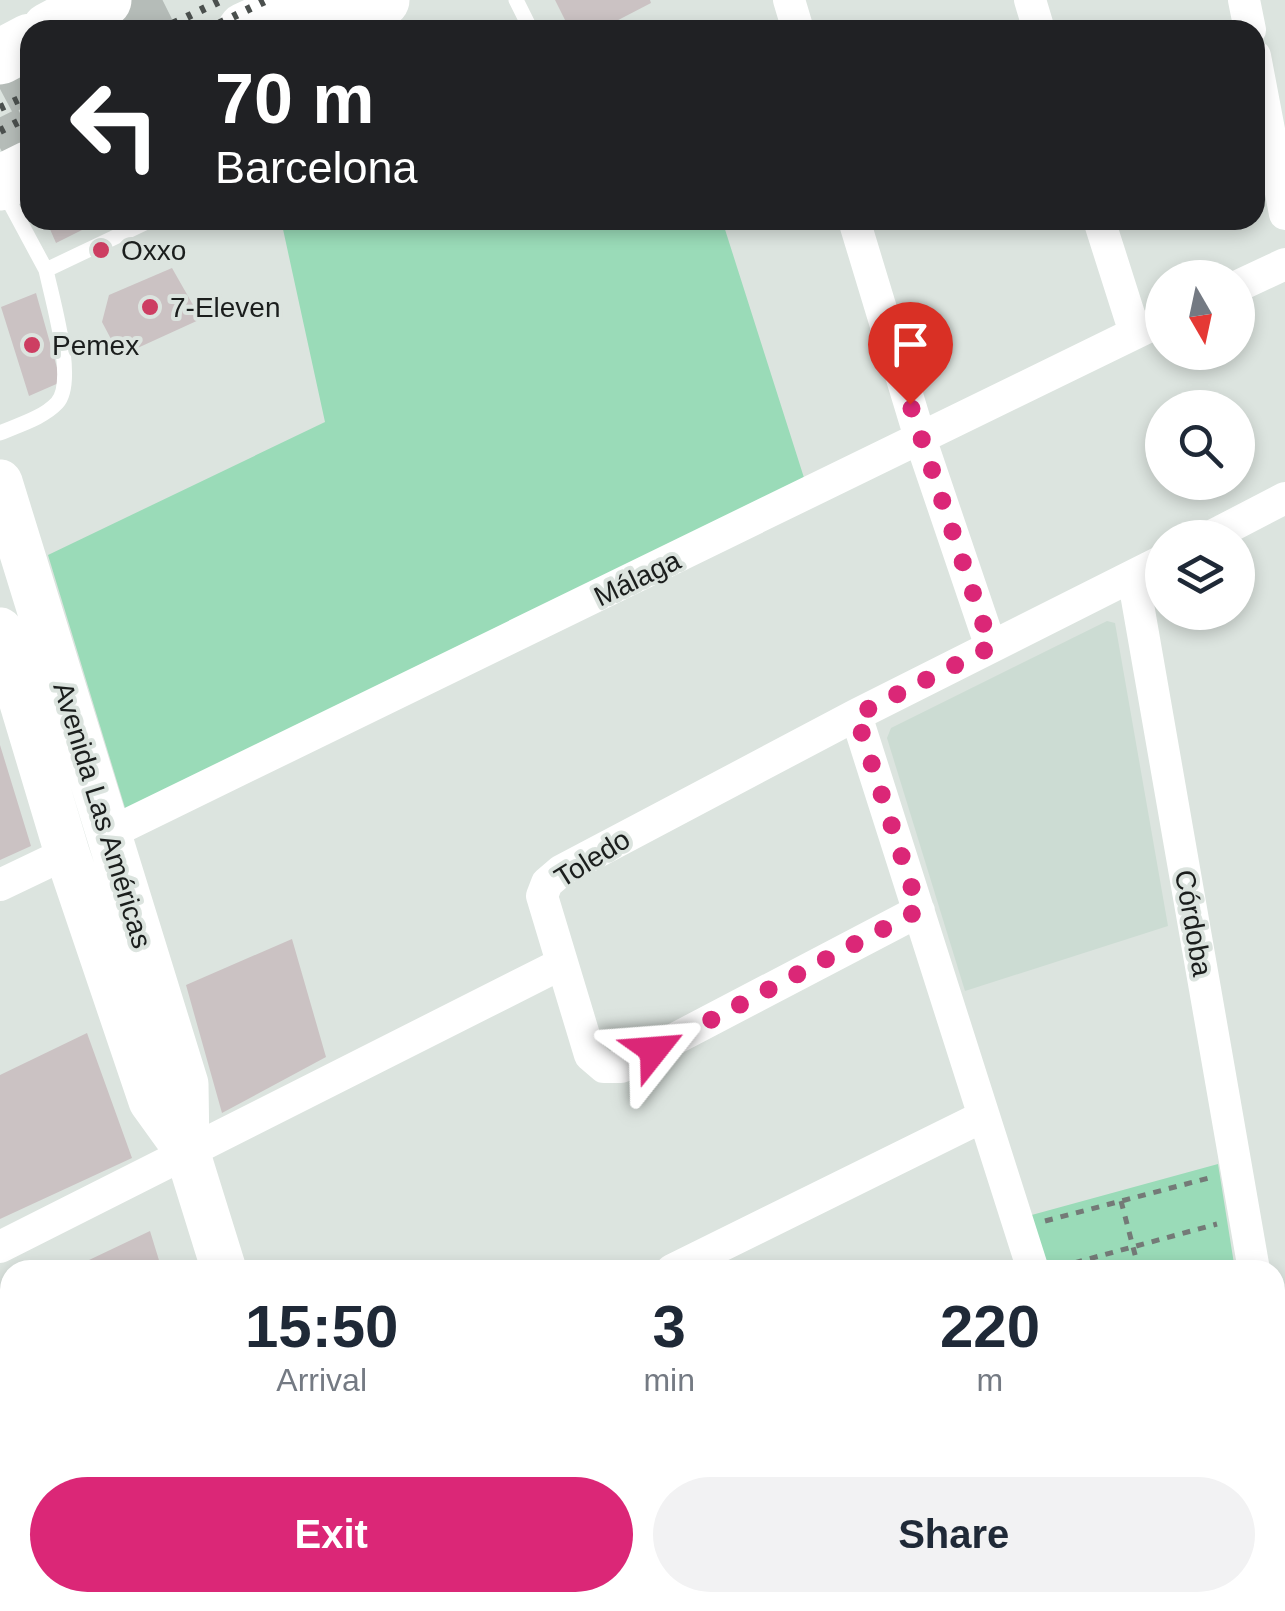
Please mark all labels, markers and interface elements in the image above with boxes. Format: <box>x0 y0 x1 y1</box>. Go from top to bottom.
icon: left <box>50 60 180 190</box>
text: 70 m <box>215 60 375 138</box>
text: Barcelona <box>215 142 418 193</box>
place label: Oxxo <box>121 235 186 266</box>
marker: Oxxo <box>90 239 112 261</box>
north arrow <box>1145 260 1255 370</box>
map controls <box>1145 260 1255 630</box>
place label: 7-Eleven <box>170 292 281 323</box>
marker: 7-Eleven <box>139 296 161 318</box>
pin <box>868 302 953 405</box>
icon: arrive <box>883 317 938 372</box>
place label: Pemex <box>52 330 139 361</box>
marker: Pemex <box>21 334 43 356</box>
button: search <box>1145 390 1255 500</box>
button: layers <box>1145 520 1255 630</box>
street label: Málaga <box>589 544 686 613</box>
street label: Avenida Las Américas <box>47 678 158 952</box>
street label: Toledo <box>549 823 635 893</box>
street label: Córdoba <box>1169 868 1218 979</box>
position arrow <box>602 998 706 1102</box>
text: 15:50 <box>245 1293 398 1360</box>
text: 3 <box>652 1293 686 1360</box>
text: 220 <box>940 1293 1040 1360</box>
text: Arrival <box>276 1362 367 1398</box>
text: min <box>643 1362 695 1398</box>
text: m <box>977 1362 1003 1398</box>
button: Exit <box>30 1477 633 1592</box>
button: Share <box>653 1477 1255 1592</box>

